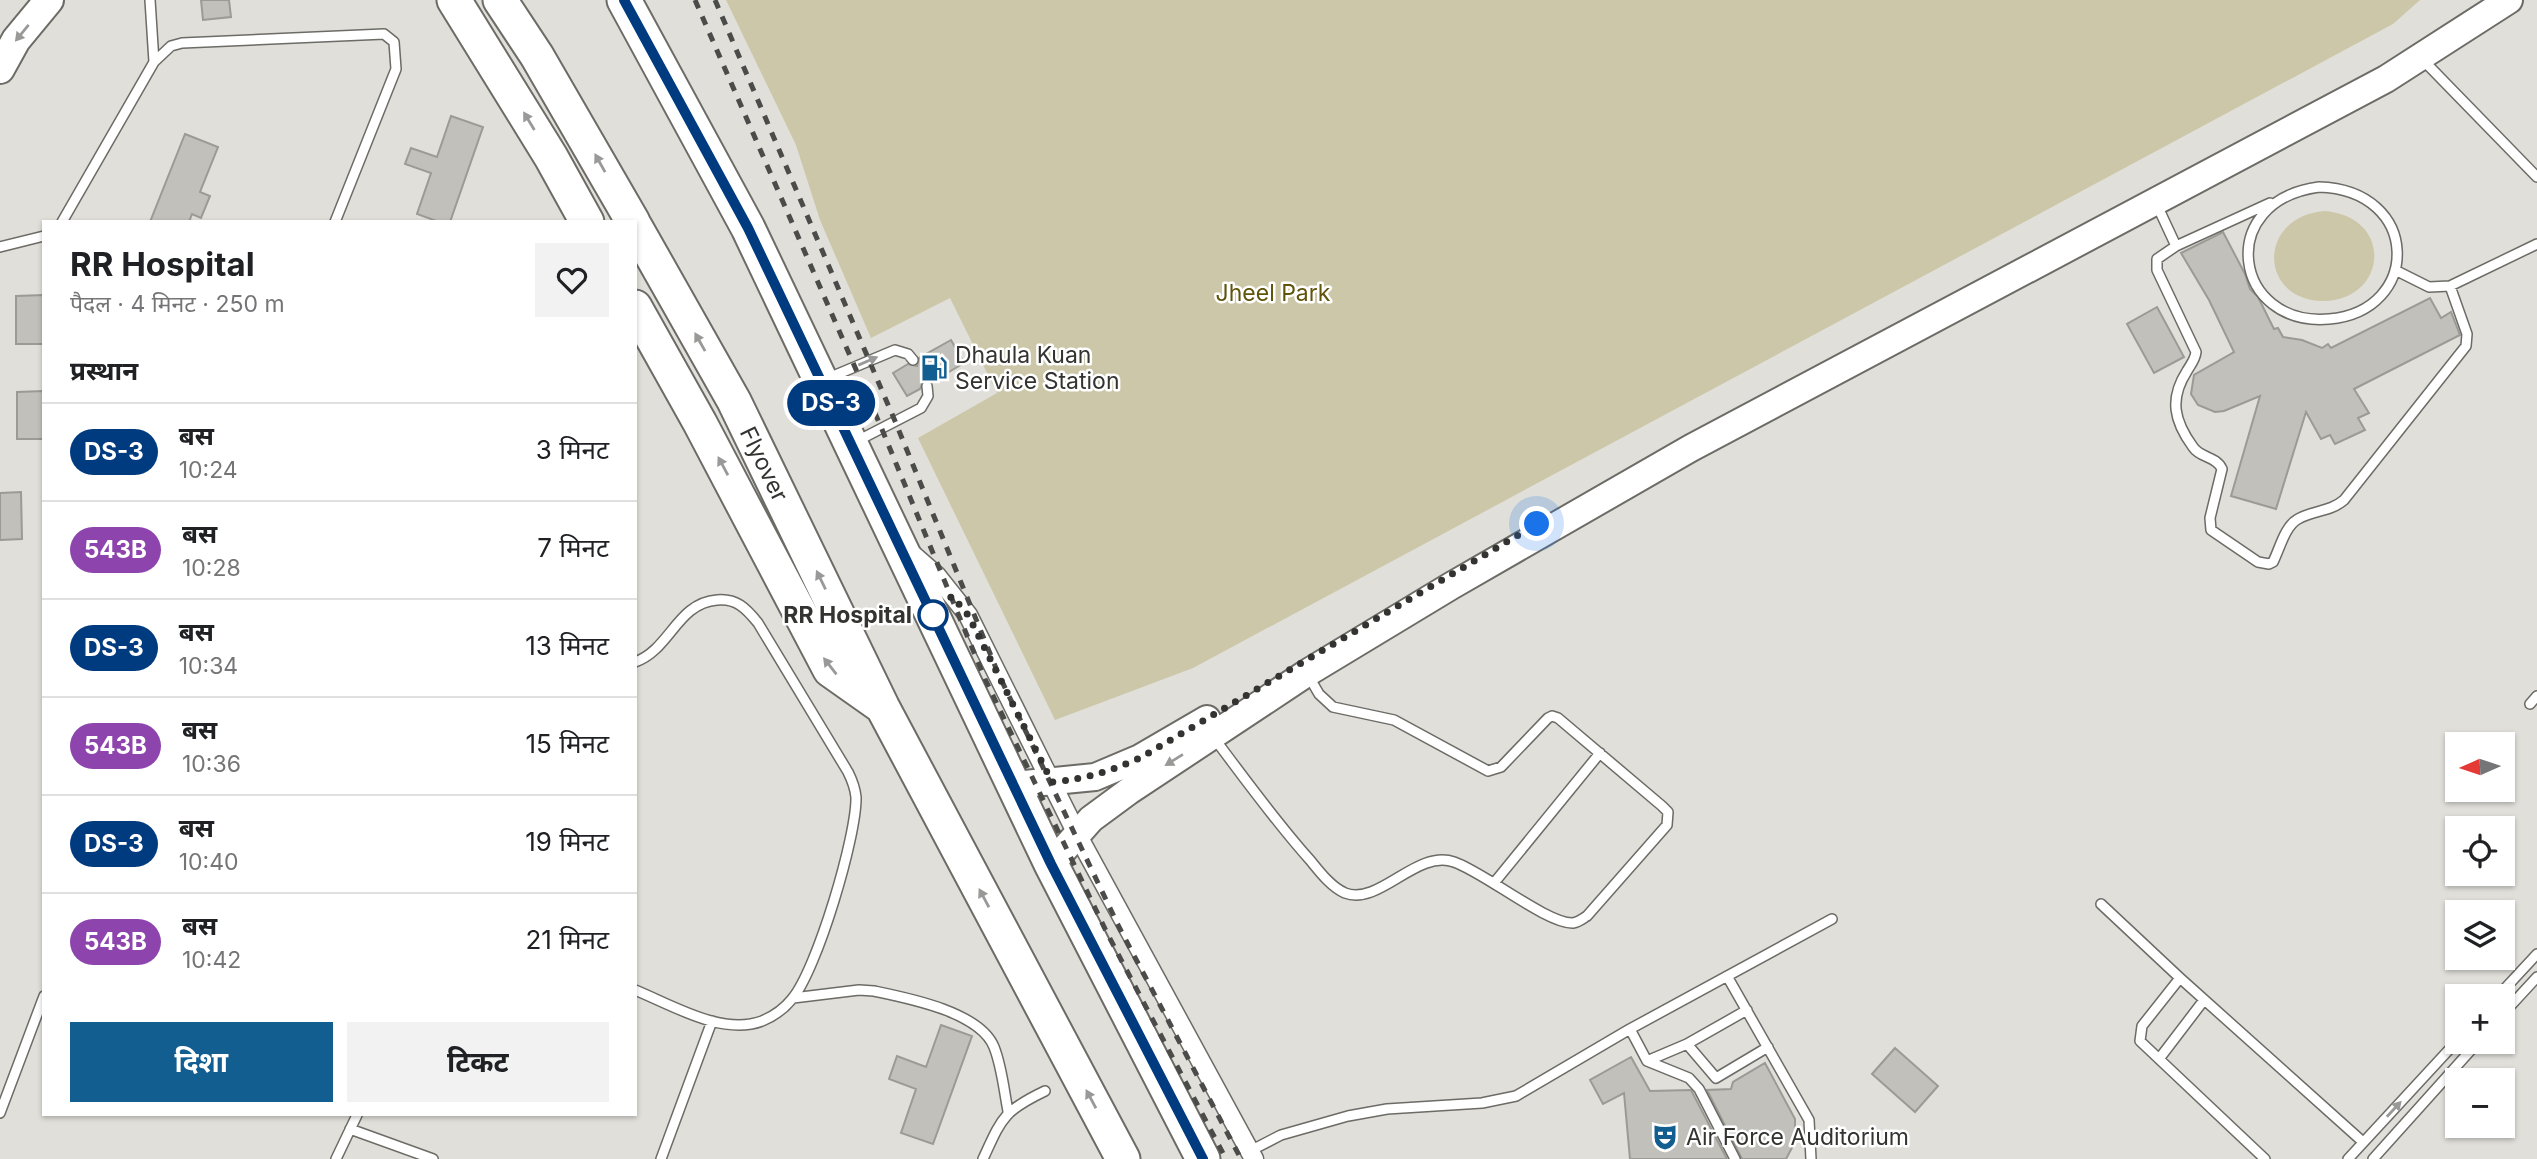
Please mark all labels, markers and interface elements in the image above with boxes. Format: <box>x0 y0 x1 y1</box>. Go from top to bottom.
one-way arrow <box>15 24 30 41</box>
one-way arrow <box>522 111 535 130</box>
one-way arrow <box>594 153 606 172</box>
button: heart <box>535 243 609 317</box>
text: RR Hospital <box>70 244 255 284</box>
park label: Jheel Park <box>1216 279 1331 307</box>
text: पैदल · 4 मिनट · 250 m <box>70 290 285 318</box>
one-way arrow <box>694 332 706 351</box>
place label: Dhaula Kuan Service Station <box>955 341 1119 395</box>
fuel station icon: Dhaula Kuan Service Station <box>919 353 949 383</box>
text: प्रस्थान <box>70 355 138 386</box>
one-way arrow <box>858 355 878 367</box>
line badge: DS-3 <box>782 380 880 426</box>
text: DS-3 <box>801 388 861 417</box>
text: बस <box>179 420 214 451</box>
street label: Flyover <box>734 422 794 506</box>
text: 3 मिनट <box>536 434 609 465</box>
text: DS-3 <box>84 437 144 466</box>
text: 10:24 <box>179 456 238 484</box>
one-way arrow <box>717 456 729 476</box>
your location <box>1519 506 1554 541</box>
text: बस <box>182 518 217 549</box>
text: 7 मिनट <box>537 532 609 563</box>
text: 543B <box>84 535 147 564</box>
text: 10:28 <box>182 554 241 582</box>
one-way arrow <box>815 570 826 591</box>
marker: RR Hospital <box>918 600 948 630</box>
place label: RR Hospital <box>783 601 912 629</box>
text: बस <box>179 616 214 647</box>
text: 13 मिनट <box>525 630 609 661</box>
text: DS-3 <box>84 633 144 662</box>
text: 10:34 <box>179 652 238 680</box>
one-way arrow <box>823 657 838 675</box>
text: बस <box>182 714 217 745</box>
text: 15 मिनट <box>525 728 609 759</box>
text: 543B <box>84 731 147 760</box>
north arrow <box>2445 732 2515 802</box>
map controls <box>2445 732 2515 1138</box>
text: 10:36 <box>182 750 241 778</box>
one-way arrow <box>1164 754 1183 767</box>
text: बस <box>179 812 214 843</box>
button: locate <box>2445 816 2515 886</box>
text: 19 मिनट <box>525 826 609 857</box>
text: DS-3 <box>84 829 144 858</box>
text: 10:40 <box>179 848 239 876</box>
one-way arrow <box>979 888 990 908</box>
button: layers <box>2445 900 2515 970</box>
text: बस <box>182 910 217 941</box>
text: 21 मिनट <box>525 924 609 955</box>
text: 543B <box>84 927 147 956</box>
text: 10:42 <box>182 946 241 974</box>
button: + <box>2445 984 2515 1054</box>
button: दिशा <box>70 1022 333 1102</box>
button: टिकट <box>347 1022 609 1102</box>
button: − <box>2445 1068 2515 1138</box>
one-way arrow <box>1086 1089 1097 1109</box>
one-way arrow <box>2386 1100 2402 1118</box>
theatre icon: Air Force Auditorium <box>1650 1122 1680 1152</box>
place label: Air Force Auditorium <box>1686 1123 1909 1151</box>

